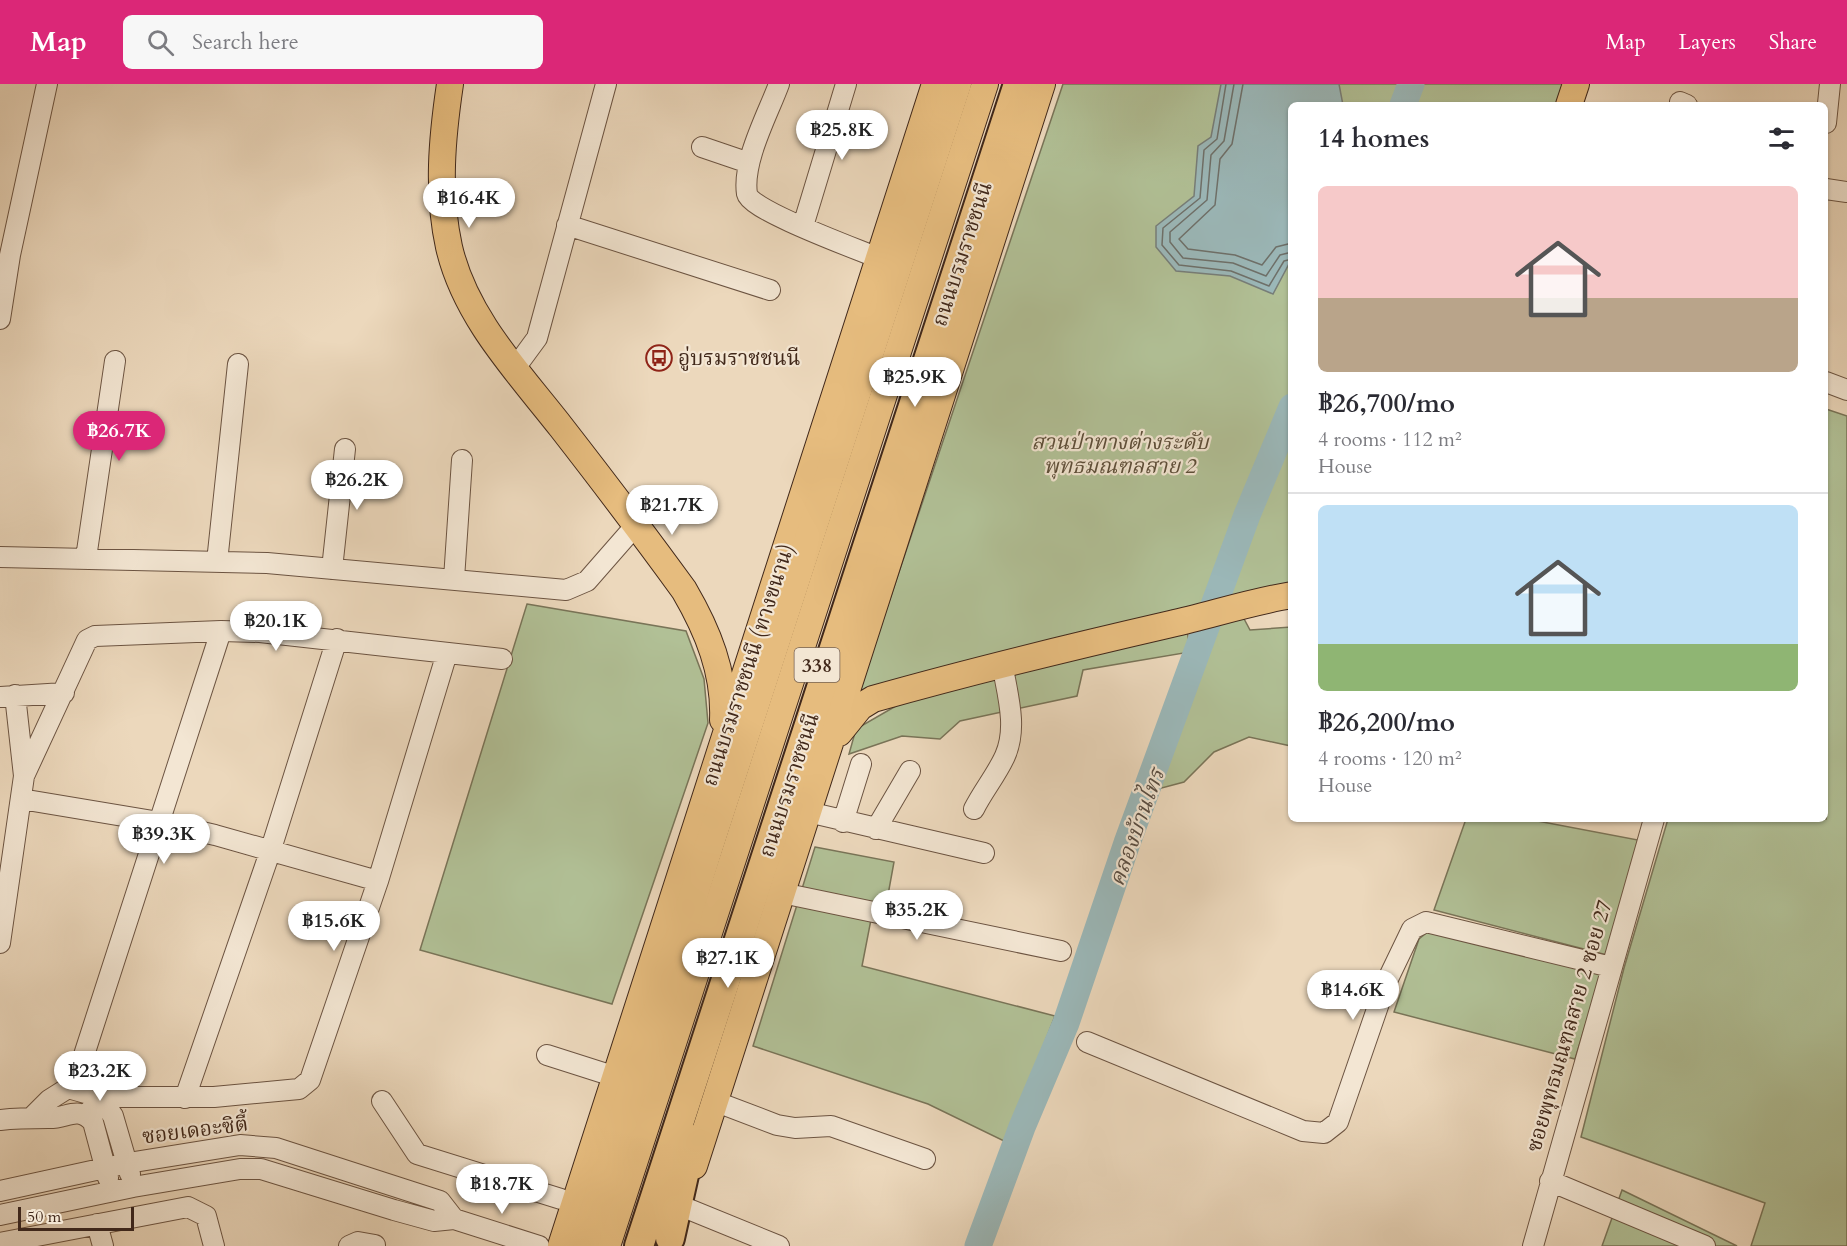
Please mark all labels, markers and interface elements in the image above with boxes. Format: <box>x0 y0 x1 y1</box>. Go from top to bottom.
search box <box>123 15 543 69</box>
text: Map <box>30 23 87 61</box>
icon: search <box>144 26 177 59</box>
text: Search here <box>192 27 299 57</box>
text: Map <box>1606 28 1646 57</box>
text: Layers <box>1679 28 1736 57</box>
text: Share <box>1769 28 1817 57</box>
pin: ฿25.8K <box>793 110 891 161</box>
text: ฿25.8K <box>810 116 874 143</box>
text: 14 homes <box>1318 121 1429 156</box>
icon: filters <box>1765 122 1798 155</box>
pin: ฿16.4K <box>420 178 518 229</box>
street label: ถนนบรมราชชนนี <box>925 178 1000 330</box>
text: ฿16.4K <box>437 184 501 211</box>
icon: home <box>1504 225 1612 333</box>
bus stop icon: อู่บรมราชชนนี <box>644 343 674 373</box>
place label: อู่บรมราชชนนี <box>678 344 801 373</box>
pin: ฿25.9K <box>866 357 964 408</box>
text: ฿25.9K <box>883 363 947 390</box>
text: ฿26,700/mo <box>1318 386 1455 421</box>
pin: ฿26.7K <box>70 411 168 462</box>
text: ฿26.7K <box>87 417 151 444</box>
text: 4 rooms · 112 m² <box>1318 426 1462 453</box>
park label: สวนป่าทางต่างระดับ พุทธมณฑลสาย 2 <box>1031 428 1210 481</box>
text: House <box>1318 453 1372 480</box>
pin: ฿26.2K <box>308 460 406 511</box>
text: ฿26.2K <box>325 466 389 493</box>
pin: ฿21.7K <box>623 485 721 536</box>
text: ฿21.7K <box>640 491 704 518</box>
street label: ถนนบรมราชชนนี (ทางขนาน) <box>697 541 799 789</box>
icon: home <box>1504 544 1612 652</box>
pin: ฿20.1K <box>227 601 325 652</box>
text: ฿20.1K <box>244 607 308 634</box>
road number: 338 <box>794 648 840 682</box>
text: ฿26,200/mo <box>1318 705 1455 740</box>
street label: ถนนบรมราชชนนี <box>754 709 824 861</box>
text: 4 rooms · 120 m² <box>1318 745 1462 772</box>
water label: คลองบ้านไทร <box>1101 762 1173 890</box>
text: House <box>1318 772 1372 799</box>
pin: ฿39.3K <box>115 814 213 865</box>
text: ฿39.3K <box>132 820 196 847</box>
pin: ฿35.2K <box>868 890 966 941</box>
text: ฿35.2K <box>885 896 949 923</box>
street label: ซอยพุทธมณฑลสาย 2 ซอย 27 <box>1520 897 1619 1155</box>
pin: ฿15.6K <box>285 901 383 952</box>
text: ฿15.6K <box>302 907 366 934</box>
pin: ฿27.1K <box>679 938 777 989</box>
text: ฿27.1K <box>696 944 760 971</box>
pin: ฿14.6K <box>1304 970 1402 1021</box>
text: ฿14.6K <box>1321 976 1385 1003</box>
pin: ฿23.2K <box>51 1051 149 1102</box>
text: ฿23.2K <box>68 1057 132 1084</box>
street label: ซอยเดอะซิตี้ <box>140 1108 251 1151</box>
pin: ฿18.7K <box>453 1164 551 1215</box>
text: ฿18.7K <box>470 1170 534 1197</box>
scale bar <box>18 1204 134 1232</box>
text: 50 m <box>27 1206 61 1228</box>

